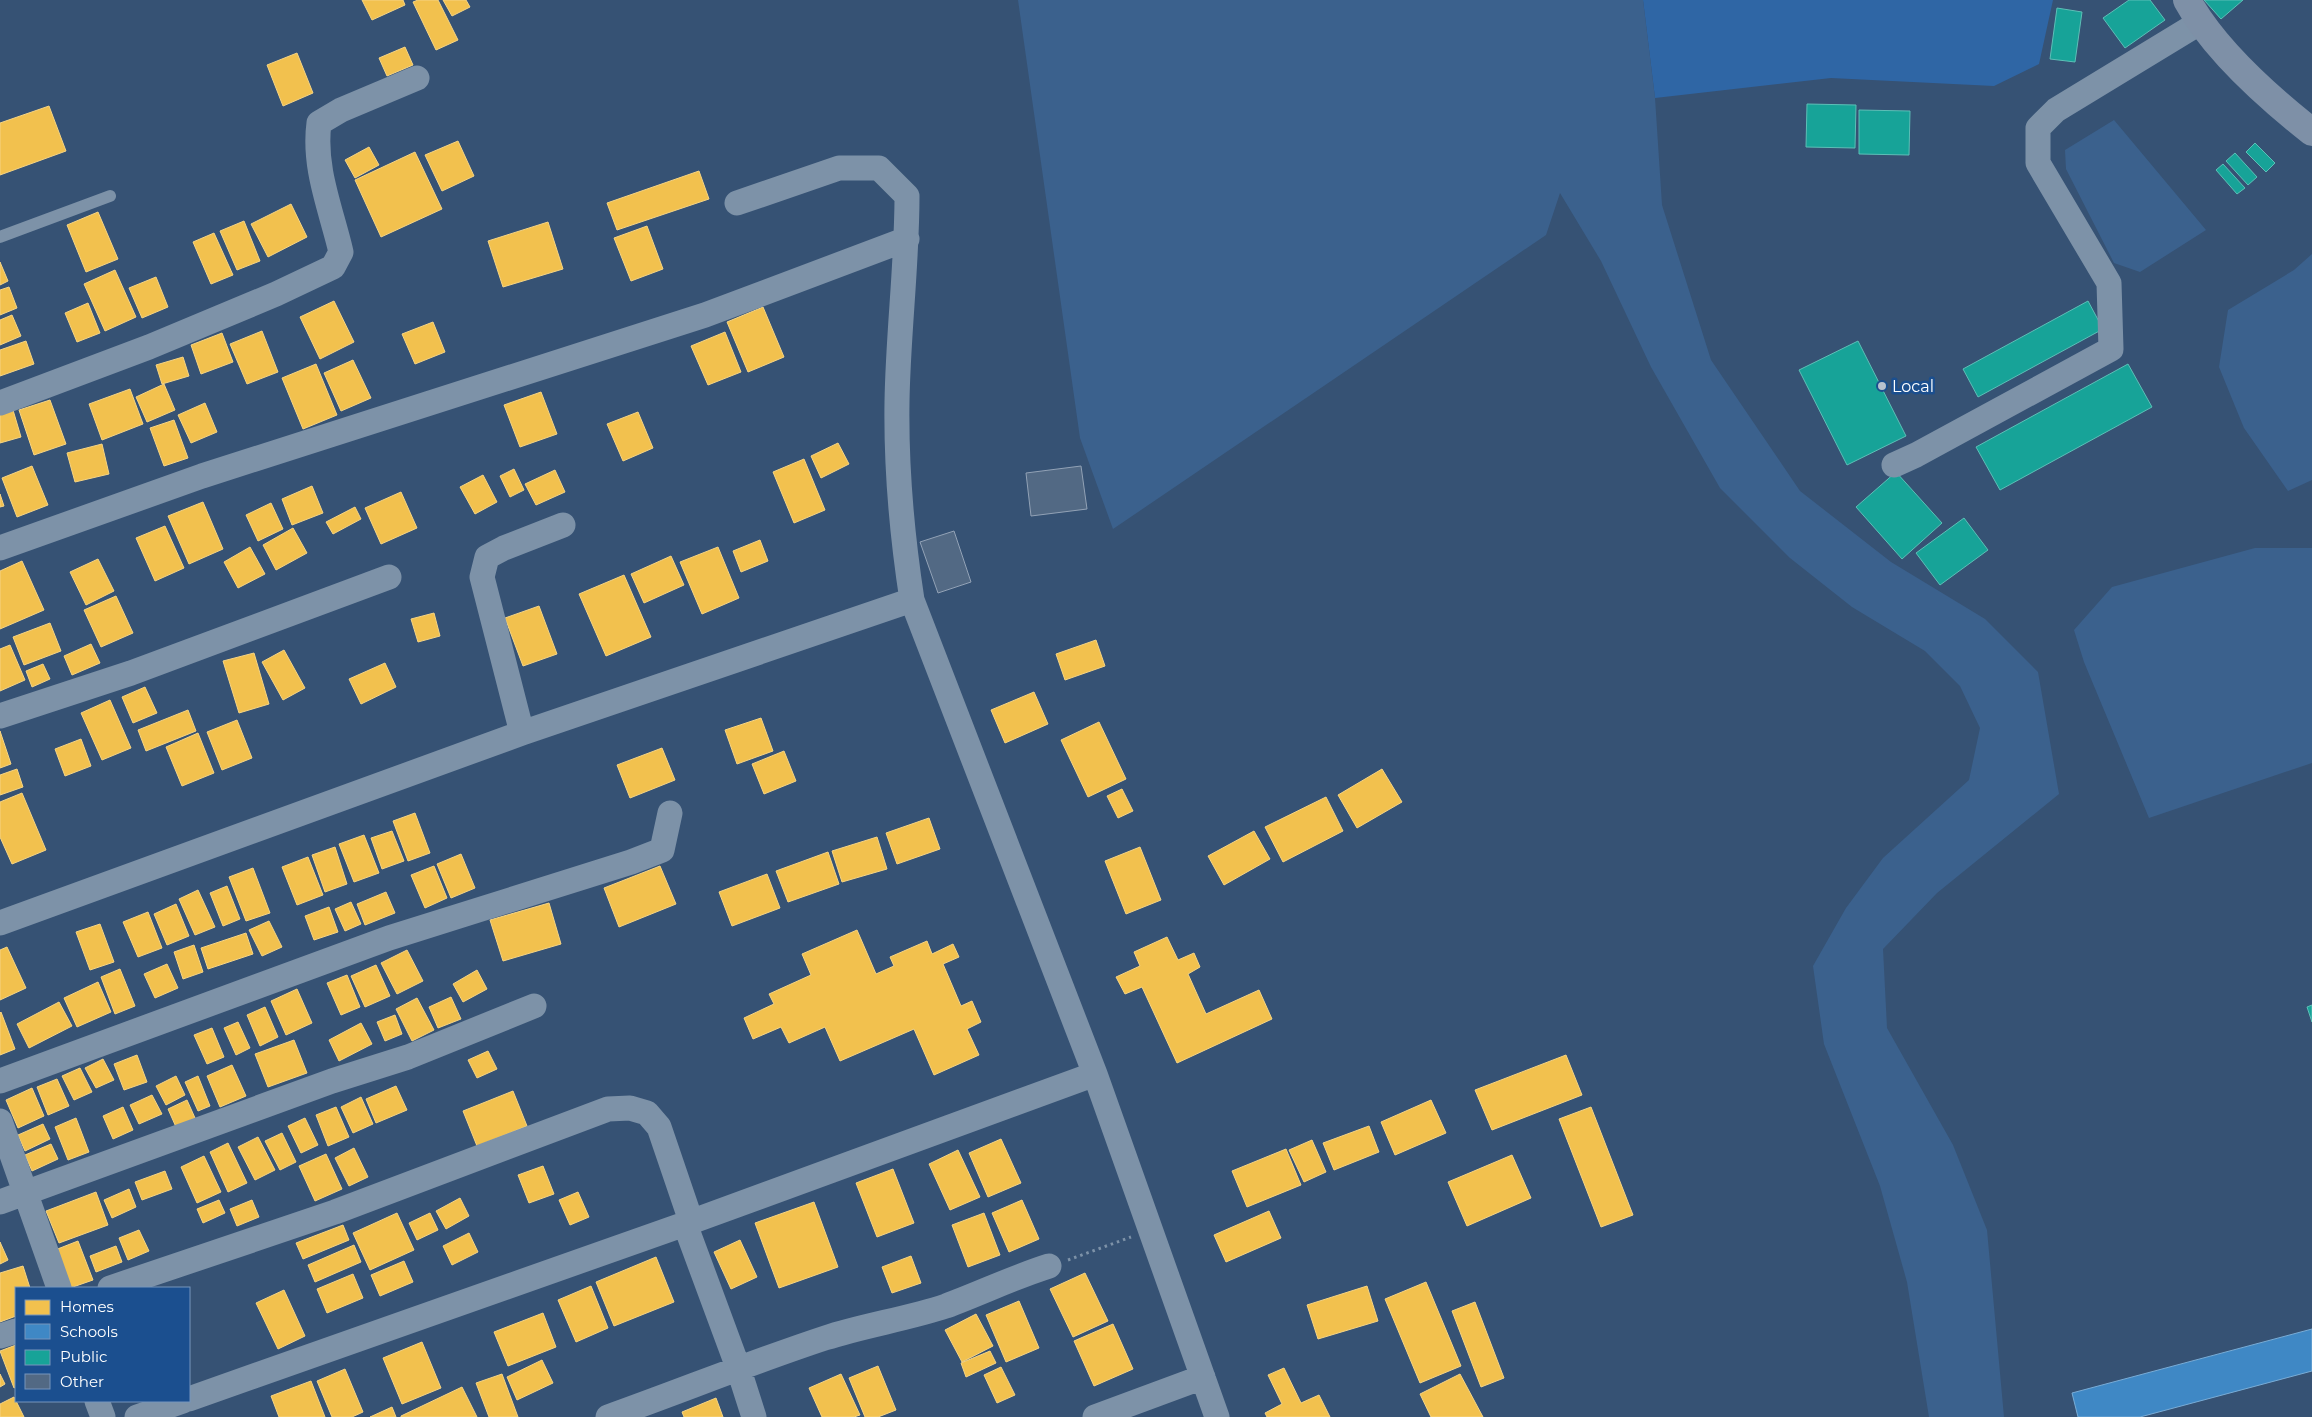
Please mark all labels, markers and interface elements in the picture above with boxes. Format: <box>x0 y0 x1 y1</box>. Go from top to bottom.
place label: Local <box>1892 377 1934 396</box>
marker: Local <box>1876 380 1888 392</box>
legend <box>15 1287 190 1402</box>
text: Homes <box>60 1297 114 1316</box>
text: Schools <box>60 1322 118 1341</box>
text: Public <box>60 1347 108 1366</box>
text: Other <box>60 1372 104 1391</box>

